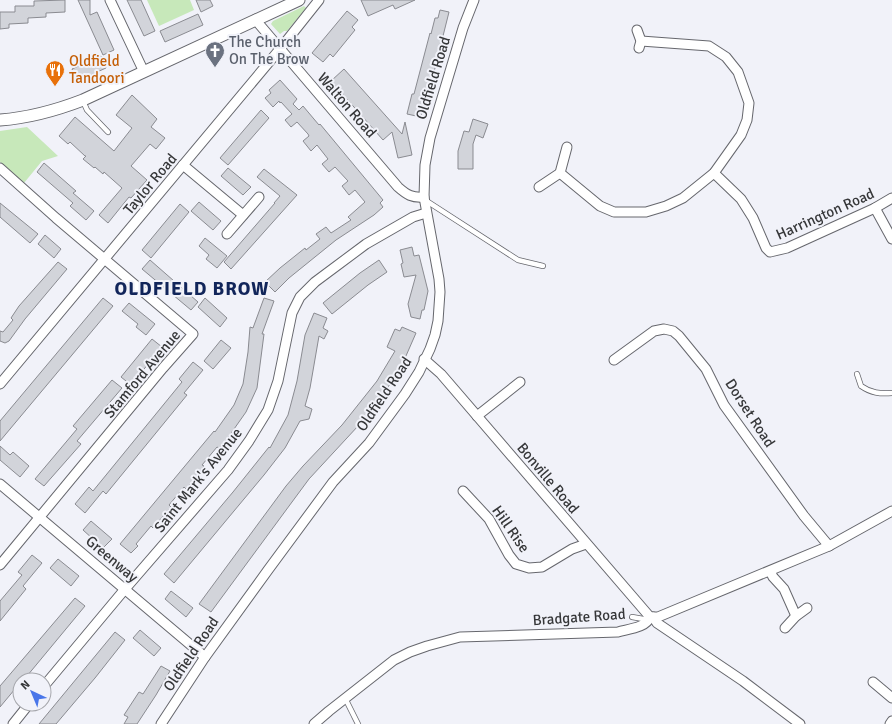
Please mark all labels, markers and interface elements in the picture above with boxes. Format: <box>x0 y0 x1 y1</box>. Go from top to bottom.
place label: The Church On The Brow <box>229 33 309 68</box>
street label: Oldfield Road <box>412 34 454 122</box>
church icon: The Church On The Brow <box>204 40 226 68</box>
place label: Oldfield Tandoori <box>69 52 124 87</box>
restaurant icon: Oldfield Tandoori <box>44 59 66 87</box>
street label: Walton Road <box>314 69 380 141</box>
street label: Taylor Road <box>119 150 181 218</box>
street label: Harrington Road <box>773 184 877 244</box>
district label: OLDFIELD BROW <box>114 277 270 301</box>
street label: Stamford Avenue <box>100 326 184 422</box>
street label: Oldfield Road <box>352 353 416 435</box>
street label: Dorset Road <box>721 375 779 451</box>
street label: Saint Mark's Avenue <box>150 424 246 536</box>
street label: Bonville Road <box>513 439 583 517</box>
street label: Hill Rise <box>488 502 534 556</box>
street label: Greenway <box>82 532 142 586</box>
street label: Bradgate Road <box>532 605 626 629</box>
street label: Oldfield Road <box>159 613 223 695</box>
north arrow <box>12 672 52 712</box>
text: N <box>18 678 33 693</box>

